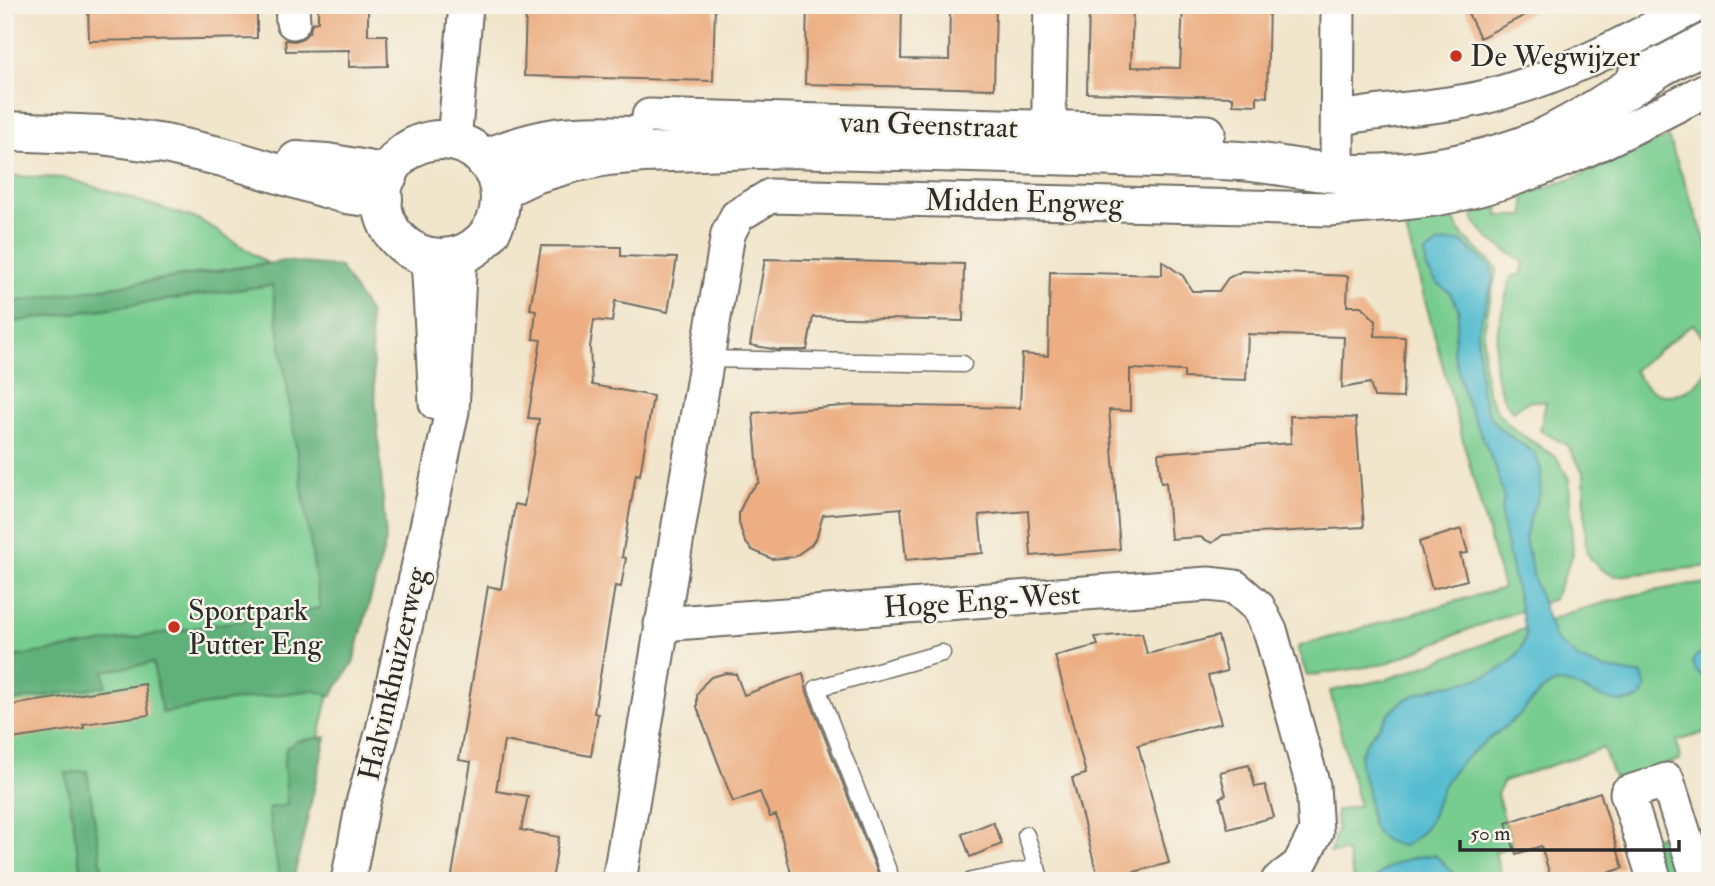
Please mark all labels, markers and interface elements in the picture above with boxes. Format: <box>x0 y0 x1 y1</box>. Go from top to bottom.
place label: De Wegwijzer <box>1470 38 1640 75</box>
marker: De Wegwijzer <box>1448 48 1464 64</box>
street label: van Geenstraat <box>838 103 1019 147</box>
street label: Midden Engweg <box>925 182 1125 222</box>
street label: Halvinkhuizerweg <box>350 562 436 784</box>
street label: Hoge Eng-West <box>882 576 1082 626</box>
place label: Sportpark Putter Eng <box>188 592 324 663</box>
marker: Sportpark Putter Eng <box>166 619 182 635</box>
scale bar <box>1460 809 1678 853</box>
text: 50 m <box>1470 820 1511 847</box>

